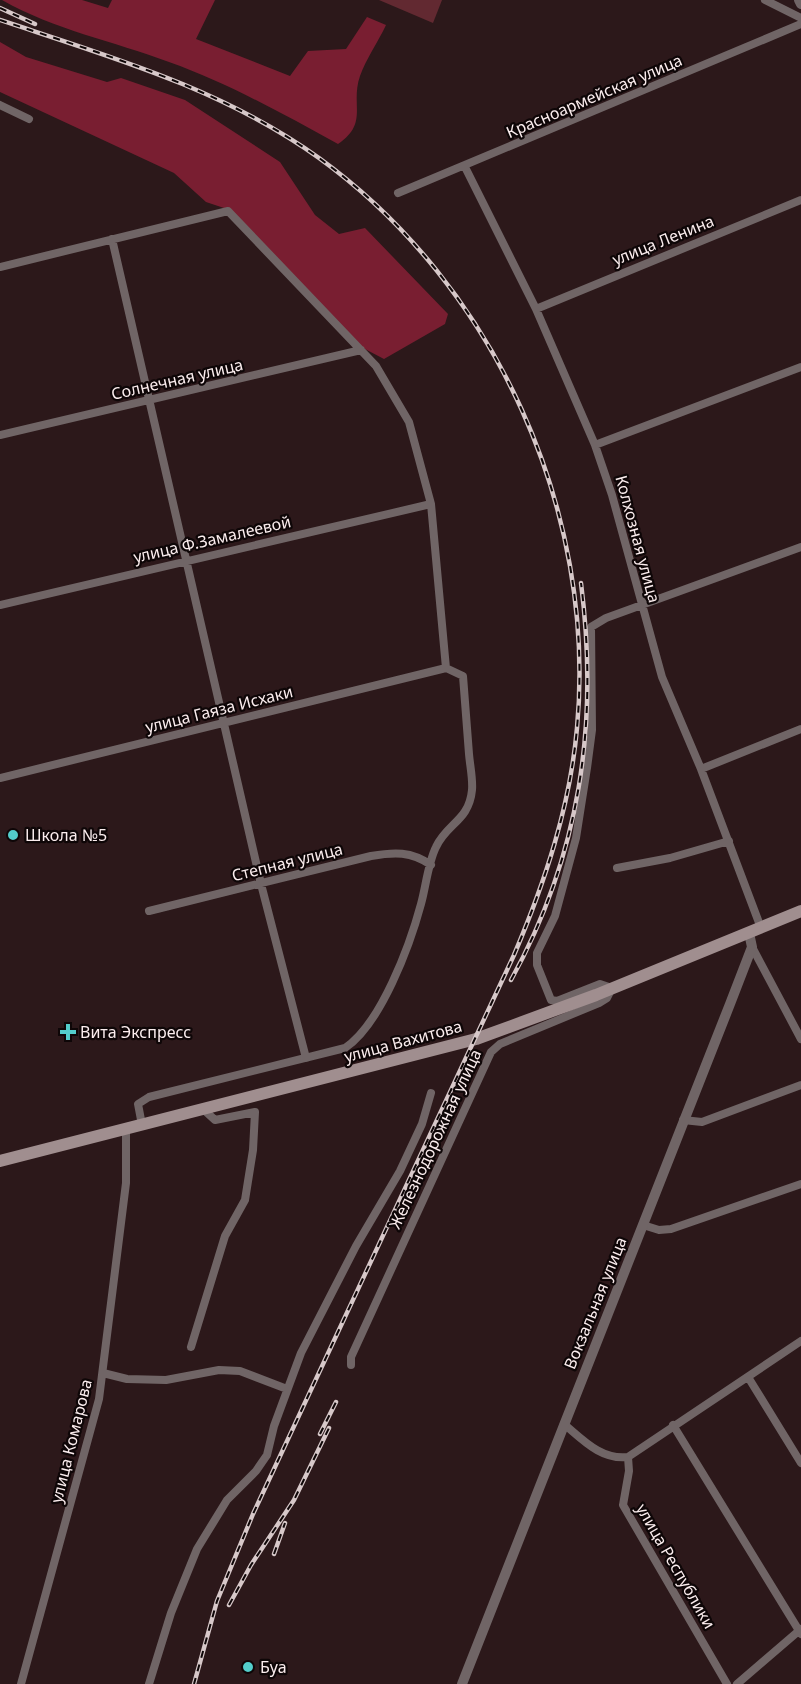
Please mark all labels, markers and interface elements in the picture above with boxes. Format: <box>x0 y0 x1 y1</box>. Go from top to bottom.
street label: Красноармейская улица <box>503 49 685 143</box>
street label: улица Ленина <box>609 210 717 270</box>
street label: Солнечная улица <box>109 353 245 405</box>
street label: Колхозная улица <box>610 473 666 605</box>
street label: улица Ф.Замалеевой <box>131 510 293 568</box>
street label: улица Гаяза Исхаки <box>143 680 295 738</box>
place label: Школа №5 <box>25 824 107 846</box>
marker: Школа №5 <box>6 828 20 842</box>
street label: Степная улица <box>229 838 345 886</box>
street label: улица Вахитова <box>342 1015 464 1067</box>
place label: Вита Экспресс <box>80 1021 191 1043</box>
marker: Вита Экспресс <box>61 1025 75 1039</box>
street label: Железнодорожная улица <box>384 1046 486 1232</box>
street label: Вокзальная улица <box>558 1234 632 1372</box>
street label: улица Комарова <box>45 1377 97 1505</box>
street label: улица Республики <box>631 1499 721 1633</box>
place label: Буа <box>260 1656 287 1678</box>
marker: Буа <box>241 1660 255 1674</box>

